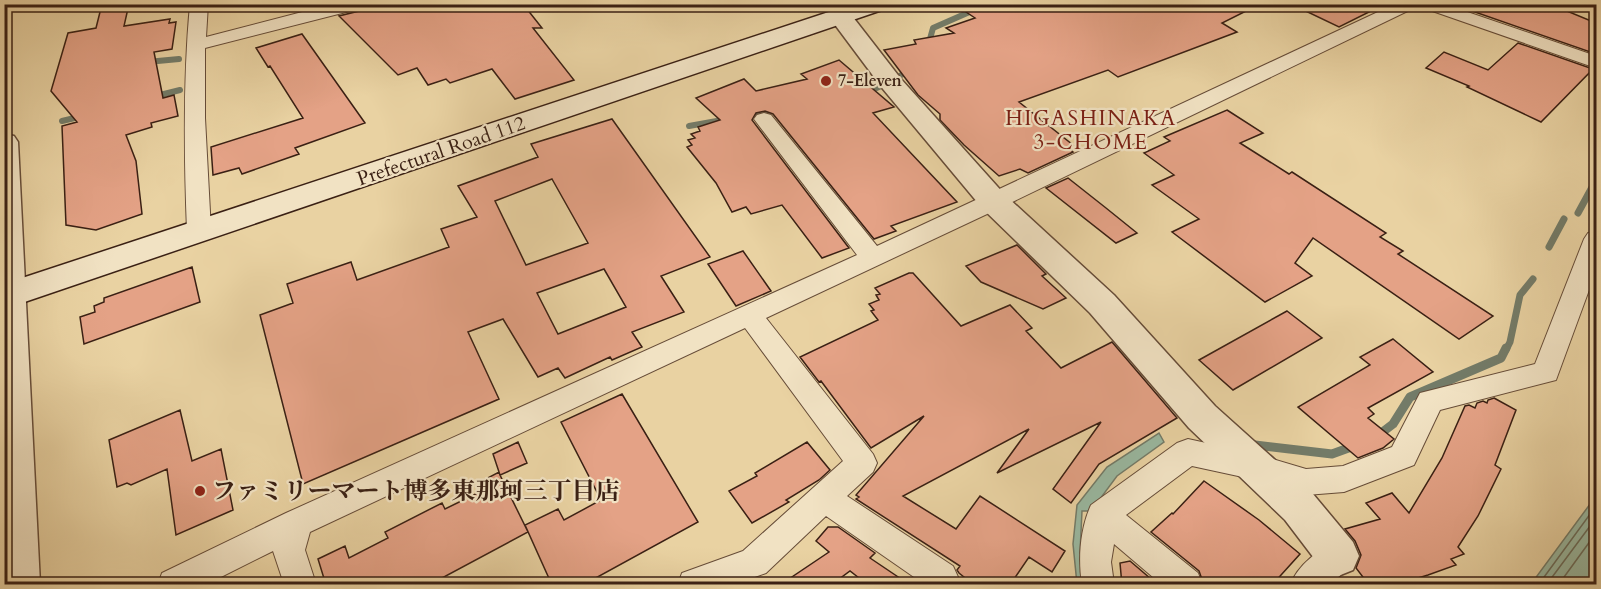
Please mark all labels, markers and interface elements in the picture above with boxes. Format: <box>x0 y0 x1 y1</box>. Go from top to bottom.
place label: 7-Eleven <box>838 70 902 92</box>
marker: 7-Eleven <box>819 74 833 88</box>
district label: HIGASHINAKA 3-CHOME <box>1005 104 1177 157</box>
street label: Prefectural Road 112 <box>353 110 529 192</box>
place label: ファミリーマート博多東那珂三丁目店 <box>212 475 620 508</box>
marker: ファミリーマート博多東那珂三丁目店 <box>193 484 207 498</box>

